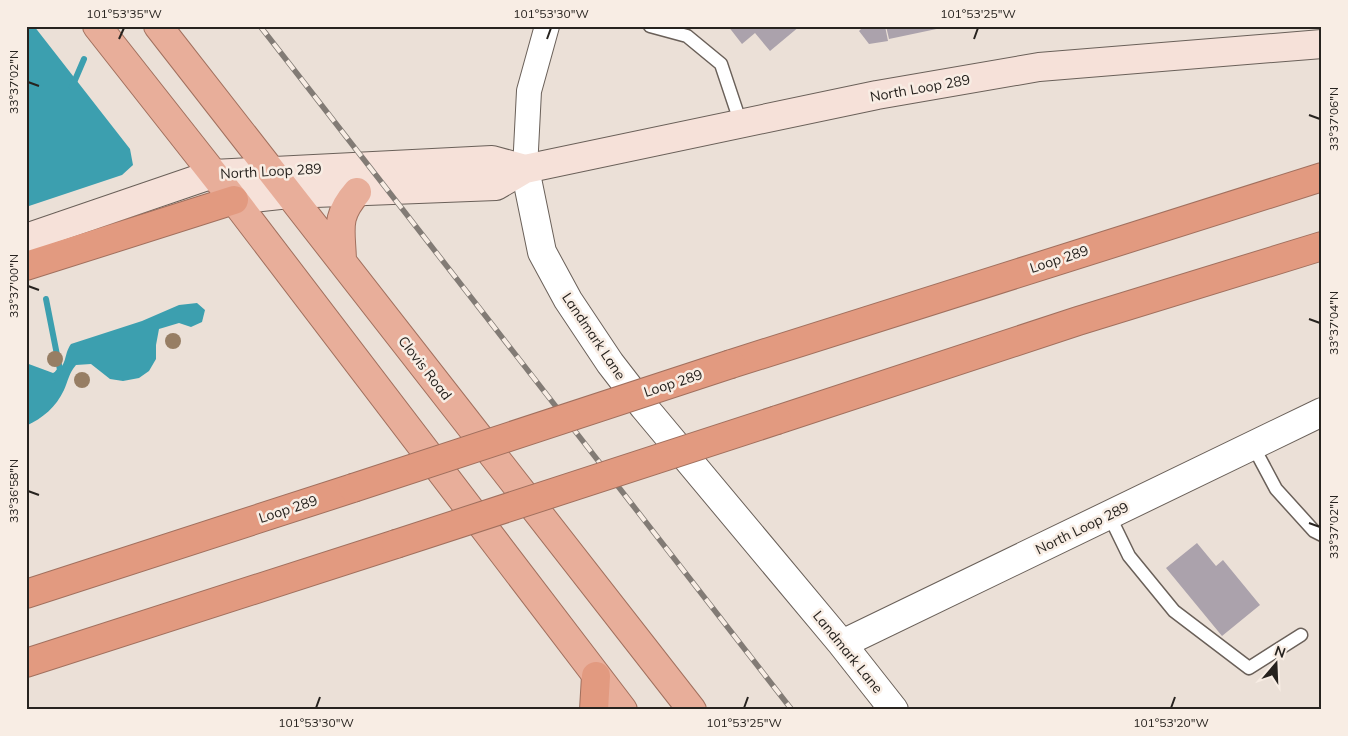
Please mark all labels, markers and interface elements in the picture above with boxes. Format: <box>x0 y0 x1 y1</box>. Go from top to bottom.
text: 101°53'35"W <box>86 6 162 21</box>
text: 101°53'30"W <box>513 6 589 21</box>
text: 101°53'25"W <box>940 6 1016 21</box>
text: 33°37'02"N <box>6 50 21 114</box>
street label: North Loop 289 <box>868 70 972 106</box>
text: 33°37'06"N <box>1326 87 1341 151</box>
street label: North Loop 289 <box>220 159 322 183</box>
street label: Loop 289 <box>1027 241 1091 277</box>
text: 33°37'00"N <box>6 254 21 318</box>
street label: Landmark Lane <box>558 289 630 383</box>
text: 33°37'04"N <box>1326 291 1341 355</box>
street label: Clovis Road <box>394 332 456 404</box>
street label: Loop 289 <box>641 365 705 401</box>
text: 33°36'58"N <box>6 459 21 523</box>
street label: Loop 289 <box>256 491 320 527</box>
text: 33°37'02"N <box>1326 495 1341 559</box>
street label: North Loop 289 <box>1032 498 1132 558</box>
street label: Landmark Lane <box>809 607 887 697</box>
north arrow <box>1250 638 1300 688</box>
text: N <box>1272 641 1288 662</box>
text: 101°53'30"W <box>278 715 354 730</box>
text: 101°53'25"W <box>706 715 782 730</box>
text: 101°53'20"W <box>1133 715 1209 730</box>

